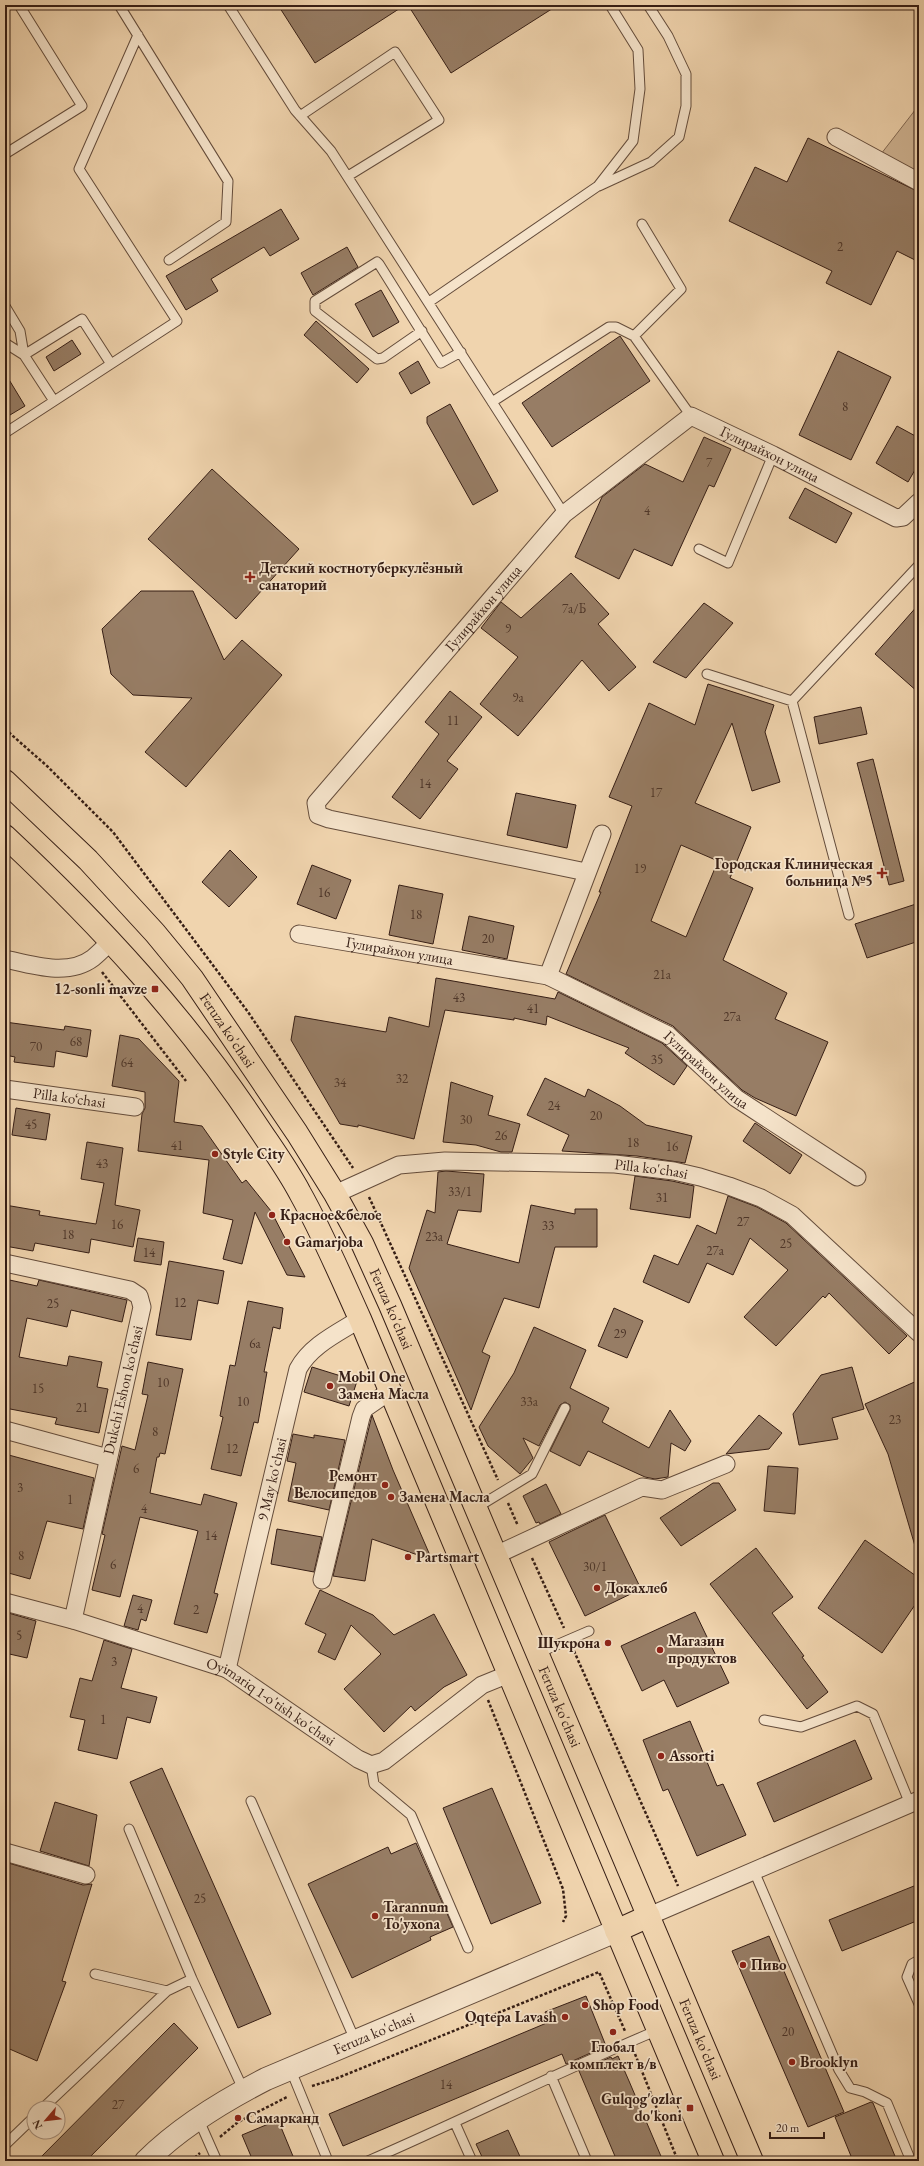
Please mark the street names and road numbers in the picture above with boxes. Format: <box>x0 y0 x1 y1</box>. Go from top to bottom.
street label: Гулирайхон улица <box>717 421 823 486</box>
street label: Гулирайхон улица <box>440 561 525 655</box>
street label: Гулирайхон улица <box>345 932 455 969</box>
street label: Feruza ko'chasi <box>196 989 260 1071</box>
street label: Гулирайхон улица <box>660 1026 753 1113</box>
street label: Pilla ko‘chasi <box>32 1083 107 1112</box>
street label: Pilla ko'chasi <box>613 1154 690 1183</box>
street label: Feruza ko'chasi <box>366 1265 418 1352</box>
street label: Dukchi Eshon ko'chasi <box>98 1323 147 1456</box>
street label: 9 May ko'chasi <box>252 1435 291 1523</box>
street label: Oyimariq 1-o'tish ko'chasi <box>204 1653 340 1750</box>
street label: Feruza ko'chasi <box>535 1663 586 1750</box>
street label: Feruza ko'chasi <box>675 1995 727 2083</box>
street label: Feruza ko'chasi <box>330 2007 418 2059</box>

